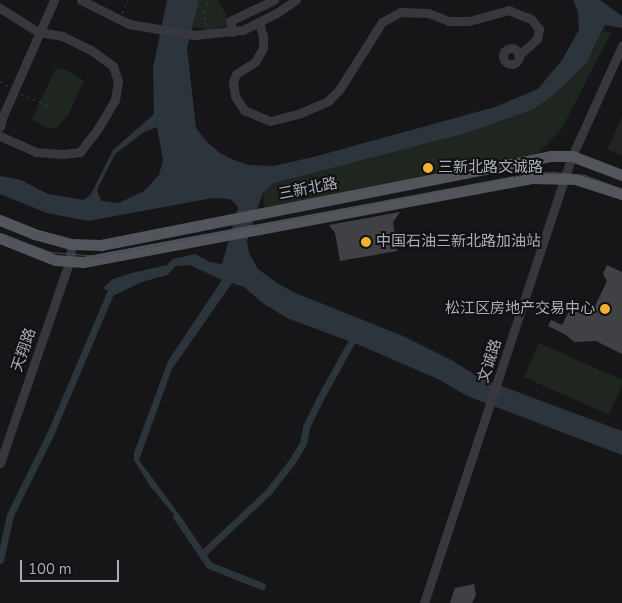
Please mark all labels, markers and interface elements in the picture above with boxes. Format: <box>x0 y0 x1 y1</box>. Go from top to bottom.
place label: 三新北路文诚路 <box>438 159 543 177</box>
marker: 三新北路文诚路 <box>422 162 434 174</box>
street label: 三新北路 <box>277 174 339 204</box>
place label: 中国石油三新北路加油站 <box>376 233 541 251</box>
marker: 中国石油三新北路加油站 <box>360 236 372 248</box>
place label: 松江区房地产交易中心 <box>445 300 595 318</box>
marker: 松江区房地产交易中心 <box>599 303 611 315</box>
street label: 天翔路 <box>8 326 40 374</box>
street label: 文诚路 <box>474 337 506 385</box>
scale bar <box>22 550 121 582</box>
text: 100 m <box>28 559 72 579</box>

